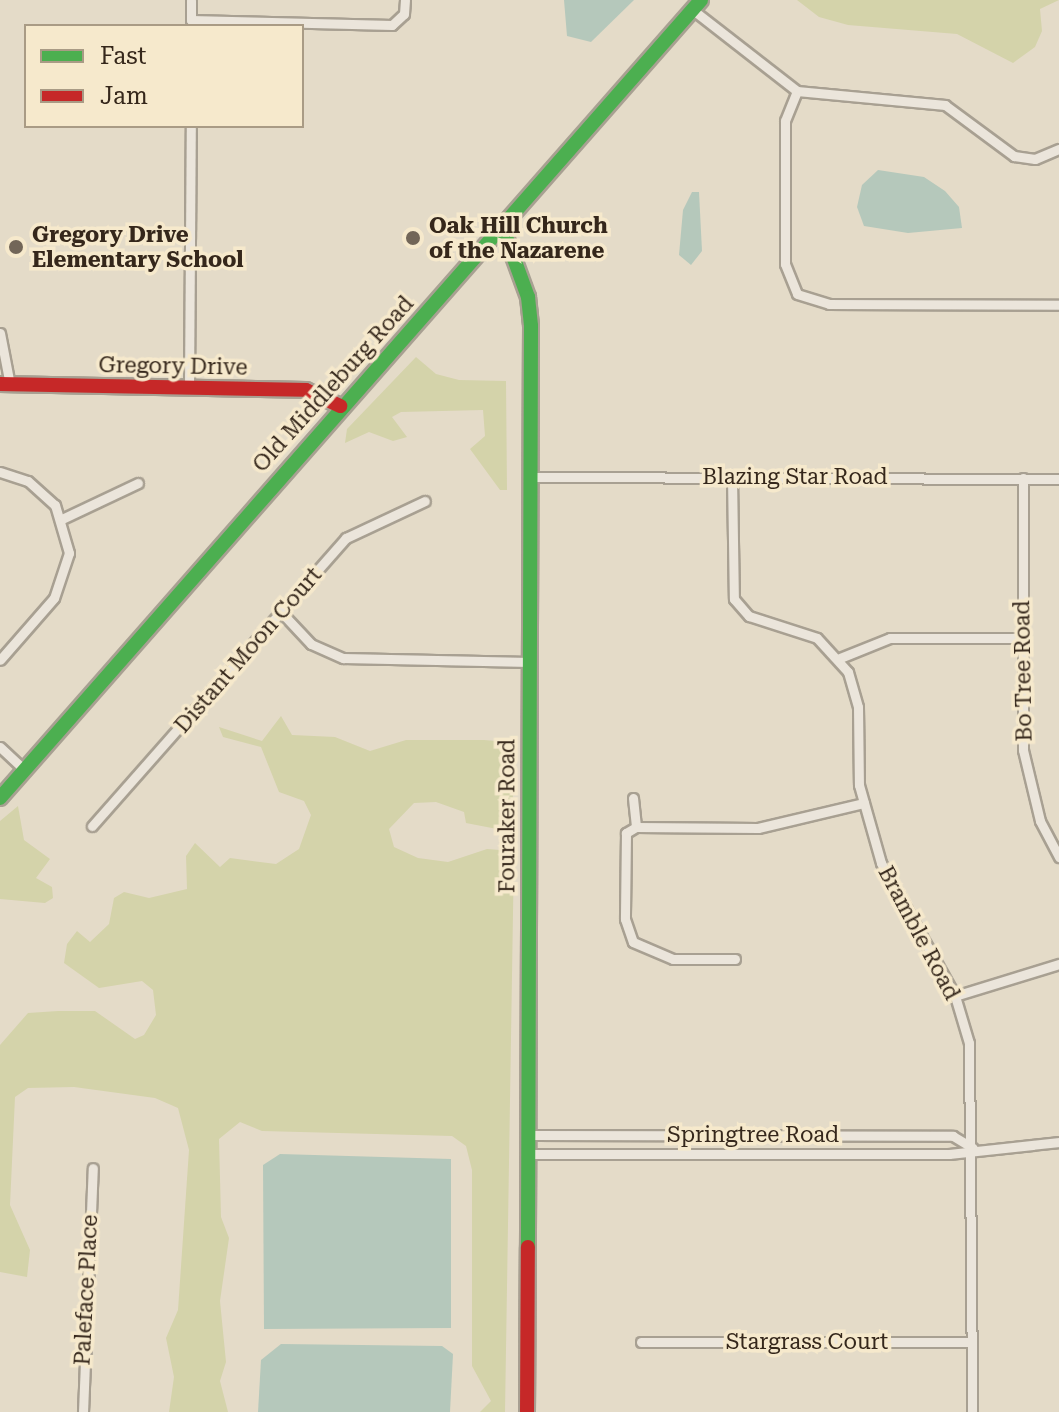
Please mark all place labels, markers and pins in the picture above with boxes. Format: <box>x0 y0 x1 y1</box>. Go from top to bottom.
place label: Oak Hill Church of the Nazarene <box>429 212 608 264</box>
place label: Gregory Drive Elementary School <box>32 221 244 272</box>
marker: Oak Hill Church of the Nazarene <box>404 229 422 247</box>
marker: Gregory Drive Elementary School <box>7 238 25 256</box>

